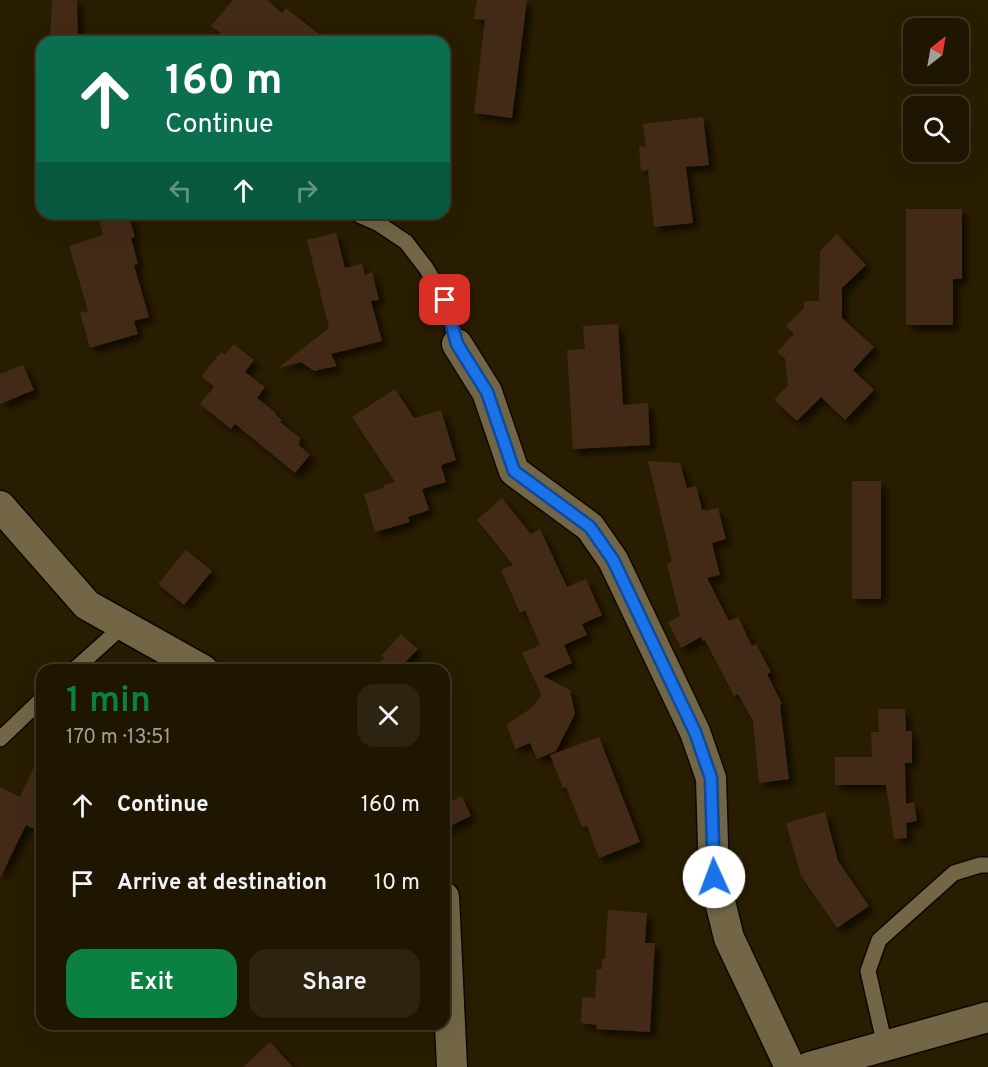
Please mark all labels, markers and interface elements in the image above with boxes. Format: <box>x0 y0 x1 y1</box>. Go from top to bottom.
north arrow <box>903 18 969 84</box>
map controls <box>903 18 969 162</box>
text: 160 m <box>165 56 283 109</box>
icon: ahead <box>66 60 144 138</box>
button: search <box>903 96 969 162</box>
text: Continue <box>165 108 274 142</box>
icon: left <box>164 174 197 207</box>
icon: ahead <box>227 174 260 207</box>
icon: right <box>290 174 323 207</box>
pin <box>419 274 470 325</box>
icon: arrive <box>428 283 461 316</box>
text: 1 min <box>66 679 151 725</box>
button: close <box>357 684 420 747</box>
text: 170 m · 13:51 <box>66 725 171 751</box>
icon: ahead <box>66 789 99 822</box>
text: Continue <box>117 792 208 819</box>
text: 160 m <box>361 792 420 819</box>
position arrow <box>682 845 746 909</box>
icon: arrive <box>66 867 99 900</box>
text: Arrive at destination <box>117 870 327 897</box>
text: 10 m <box>374 870 420 897</box>
button: Exit <box>66 949 237 1018</box>
button: Share <box>249 949 420 1018</box>

